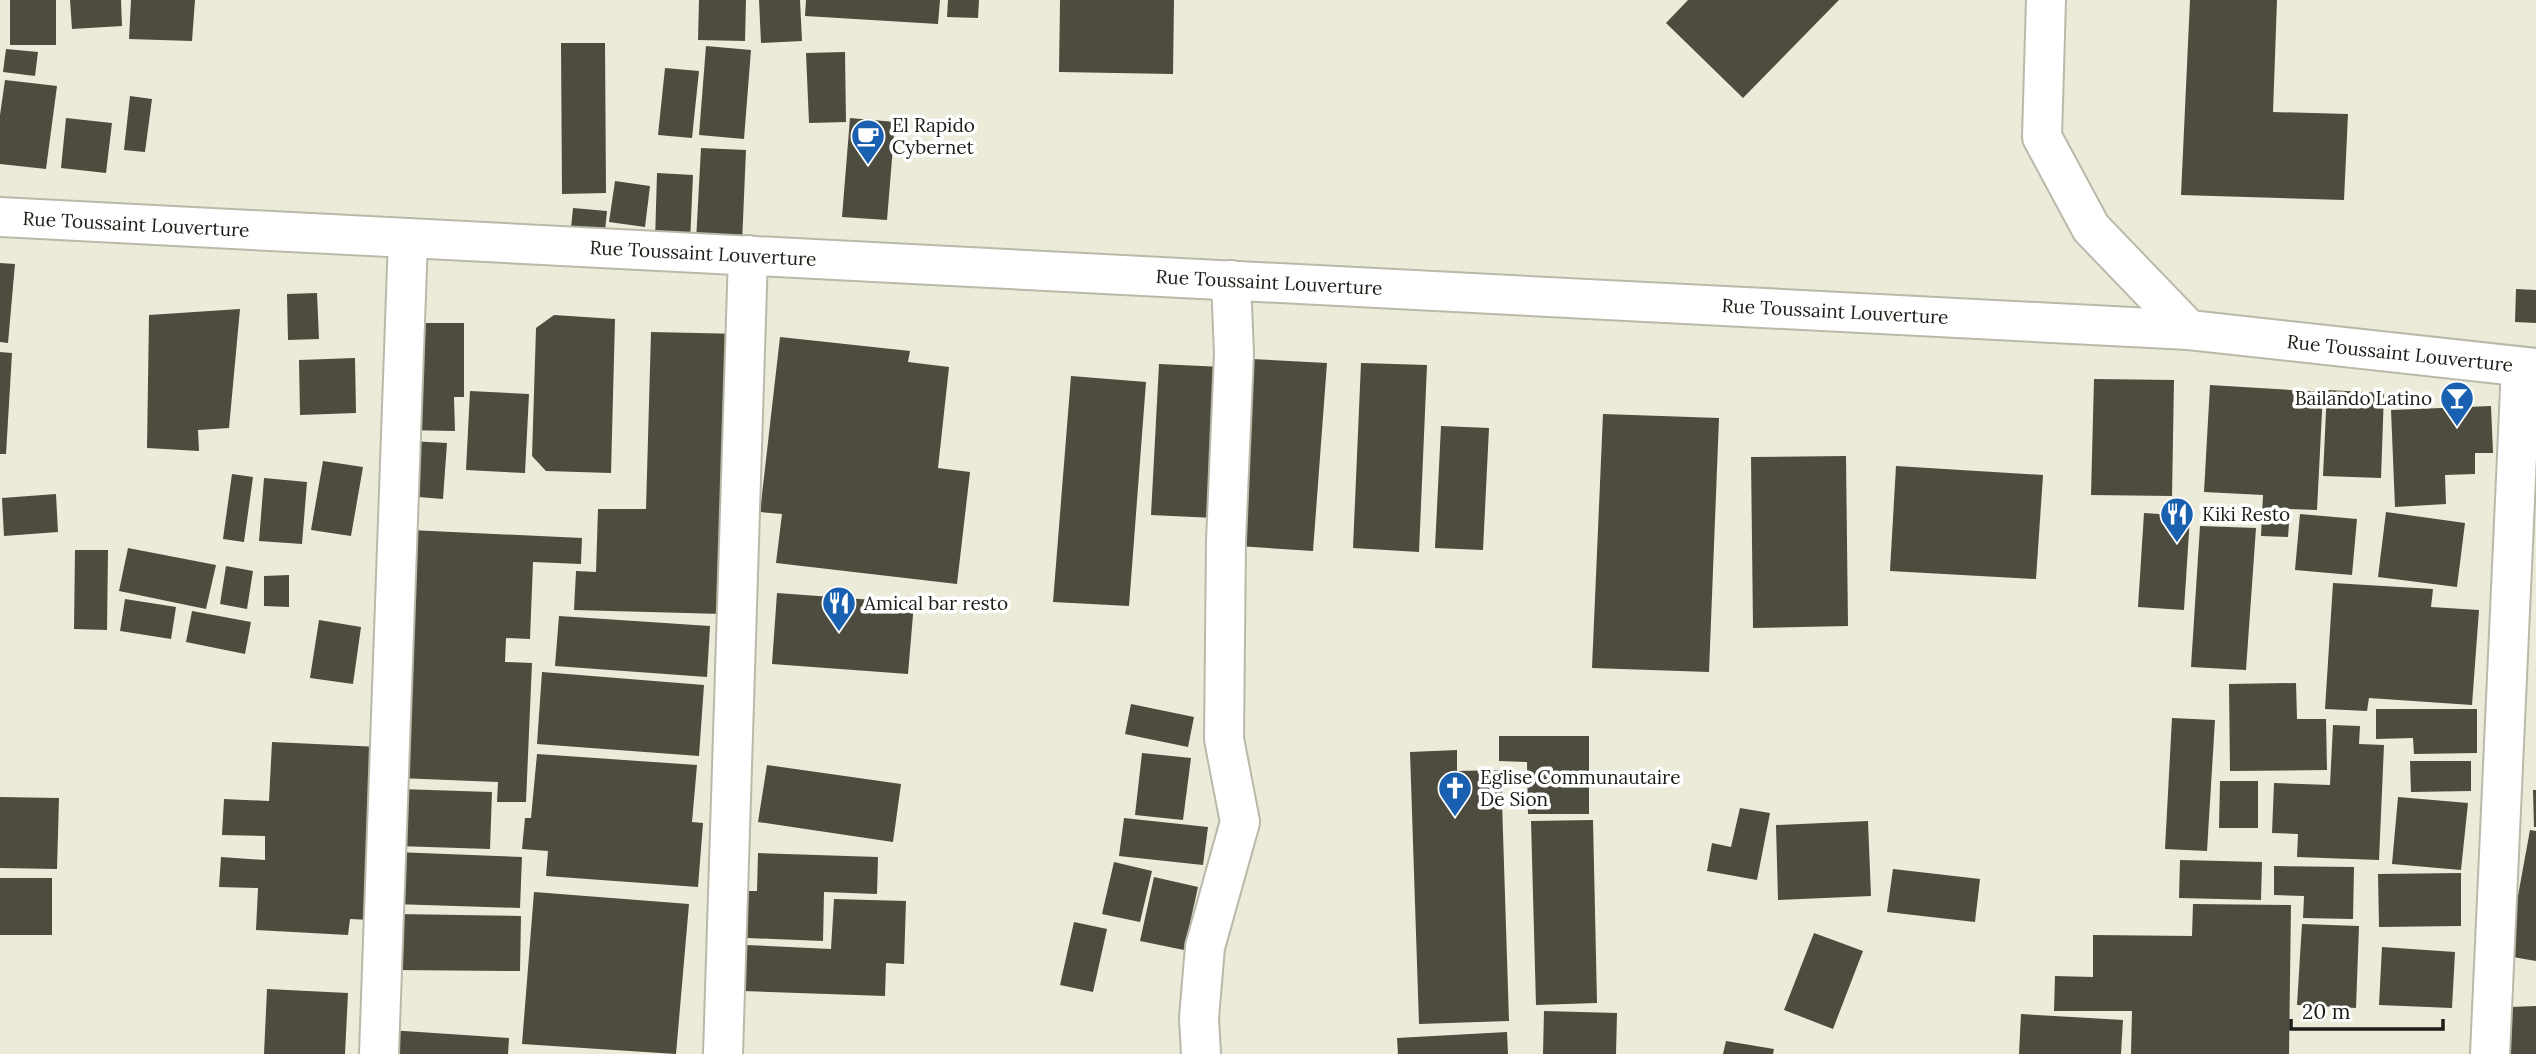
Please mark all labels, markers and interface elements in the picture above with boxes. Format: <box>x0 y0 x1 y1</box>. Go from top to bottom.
place label: El Rapido Cybernet <box>892 113 975 159</box>
cafe icon: El Rapido Cybernet <box>849 117 887 166</box>
street label: Rue Toussaint Louverture <box>22 206 250 242</box>
street label: Rue Toussaint Louverture <box>589 235 817 271</box>
street label: Rue Toussaint Louverture <box>1155 264 1383 300</box>
street label: Rue Toussaint Louverture <box>1721 293 1949 329</box>
street label: Rue Toussaint Louverture <box>2286 329 2514 377</box>
bar icon: Bailando Latino <box>2438 379 2476 428</box>
place label: Bailando Latino <box>2295 386 2432 410</box>
restaurant icon: Kiki Resto <box>2158 495 2196 544</box>
place label: Kiki Resto <box>2202 502 2290 526</box>
restaurant icon: Amical bar resto <box>820 584 858 633</box>
place label: Amical bar resto <box>863 591 1008 615</box>
place label: Eglise Communautaire De Sion <box>1480 765 1680 811</box>
church icon: Eglise Communautaire De Sion <box>1436 769 1474 818</box>
scale bar <box>2291 988 2443 1032</box>
text: 20 m <box>2302 998 2351 1025</box>

